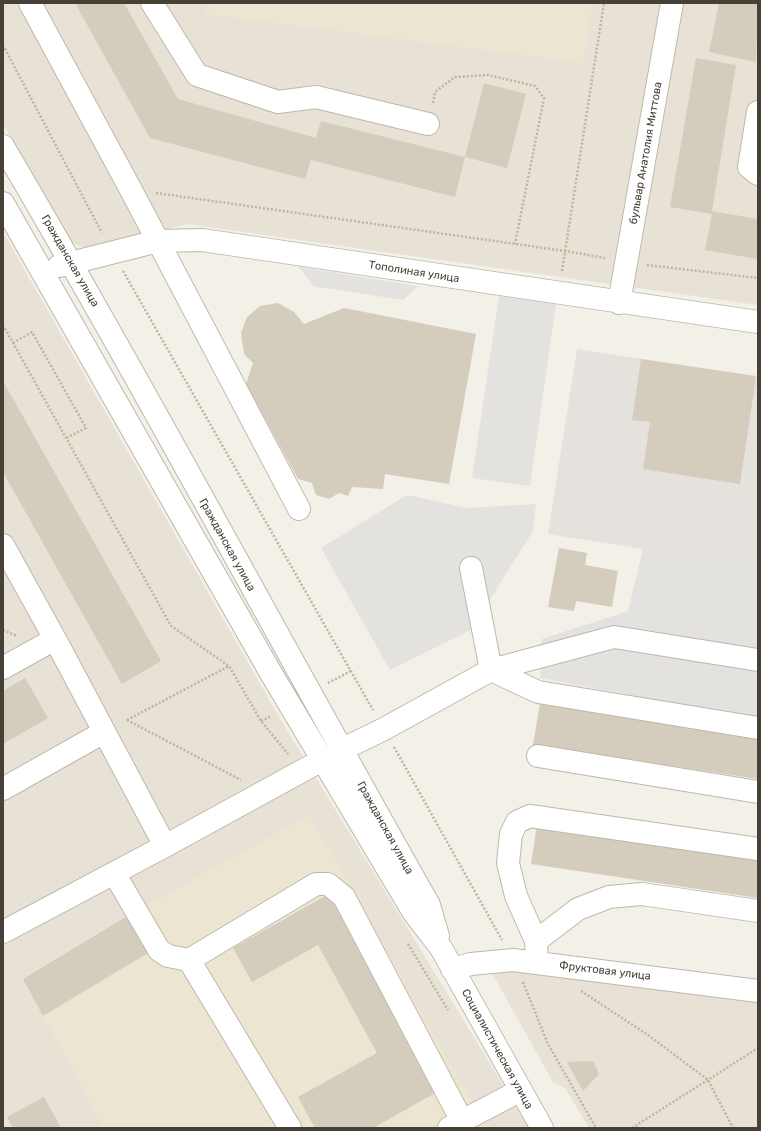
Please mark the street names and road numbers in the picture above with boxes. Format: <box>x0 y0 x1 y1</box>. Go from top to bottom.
street label: бульвар Анатолия Миттова <box>627 81 665 225</box>
street label: Гражданская улица <box>38 213 102 309</box>
street label: Тополиная улица <box>368 258 460 286</box>
street label: Гражданская улица <box>196 496 258 594</box>
street label: Гражданская улица <box>354 779 416 877</box>
street label: Фруктовая улица <box>558 959 652 983</box>
street label: Социалистическая улица <box>458 987 536 1111</box>

